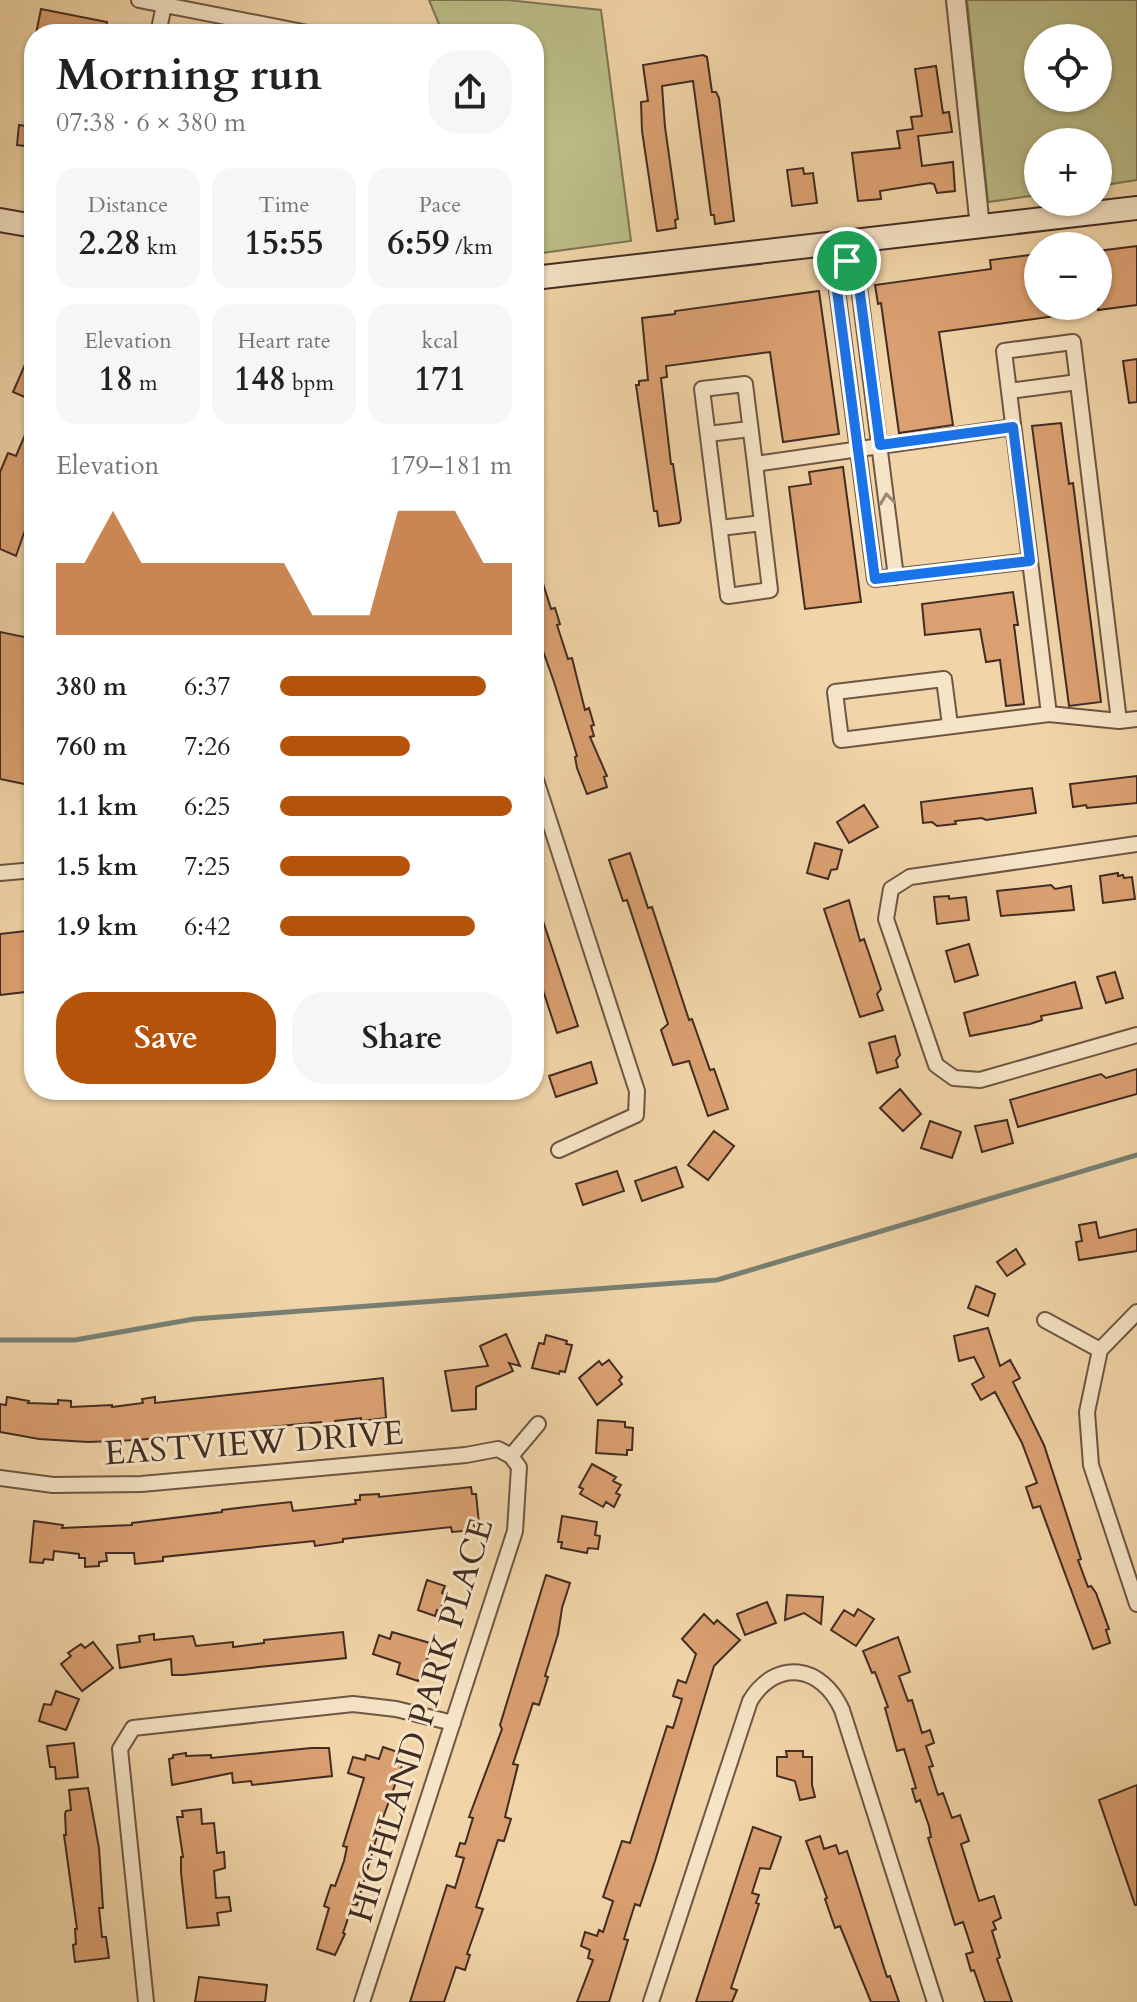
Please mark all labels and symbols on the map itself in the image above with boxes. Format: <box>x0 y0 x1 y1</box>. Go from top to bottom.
pin <box>813 227 881 295</box>
one-way arrow <box>878 492 895 505</box>
street label: EASTVIEW DRIVE <box>103 1410 405 1476</box>
street label: HIGHLAND PARK PLACE <box>338 1513 504 1928</box>

